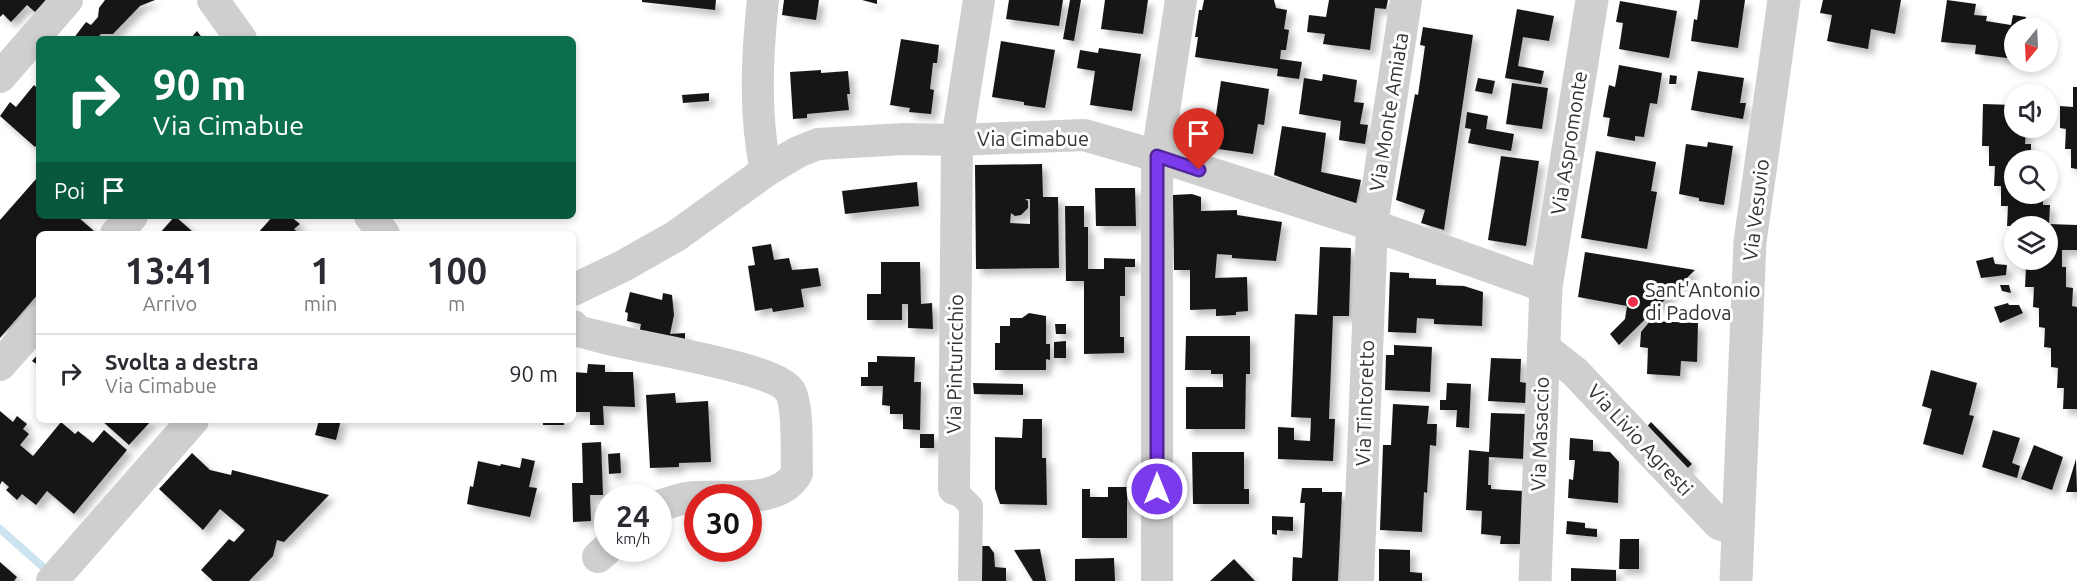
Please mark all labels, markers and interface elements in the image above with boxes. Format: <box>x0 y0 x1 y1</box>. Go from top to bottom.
north arrow <box>2004 18 2058 72</box>
map controls <box>2004 18 2058 270</box>
street label: Via Monte Amiata <box>1365 31 1412 193</box>
icon: right <box>54 60 132 138</box>
text: 90 m <box>153 61 247 108</box>
street label: Via Aspromonte <box>1546 69 1591 216</box>
button: sound <box>2004 84 2058 138</box>
pin <box>1173 108 1224 170</box>
text: Via Cimabue <box>153 110 304 140</box>
icon: arrive <box>1182 117 1215 150</box>
street label: Via Cimabue <box>977 127 1089 150</box>
button: search <box>2004 150 2058 204</box>
street label: Via Vesuvio <box>1738 158 1773 262</box>
icon: arrive <box>97 174 130 207</box>
text: Poi <box>54 178 85 203</box>
button: layers <box>2004 216 2058 270</box>
text: 13:41 <box>125 250 215 291</box>
text: 1 <box>310 250 331 291</box>
text: 100 <box>426 250 487 291</box>
place label: Sant'Antonio di Padova <box>1645 278 1761 324</box>
text: Arrivo <box>143 292 197 315</box>
text: min <box>304 292 337 315</box>
text: m <box>448 292 465 315</box>
street label: Via Pinturicchio <box>942 294 967 434</box>
marker: Sant'Antonio di Padova <box>1626 295 1640 309</box>
street label: Via Tintoretto <box>1351 339 1378 467</box>
text: Svolta a destra <box>105 349 259 374</box>
icon: right <box>54 357 87 390</box>
text: 90 m <box>509 361 558 386</box>
text: Via Cimabue <box>105 374 217 397</box>
street label: Via Masaccio <box>1526 376 1553 492</box>
street label: Via Livio Agresti <box>1583 379 1698 500</box>
position arrow <box>1125 457 1189 521</box>
speed limit sign: 30 <box>684 484 762 562</box>
text: 24 <box>616 499 650 533</box>
text: km/h <box>616 530 650 547</box>

